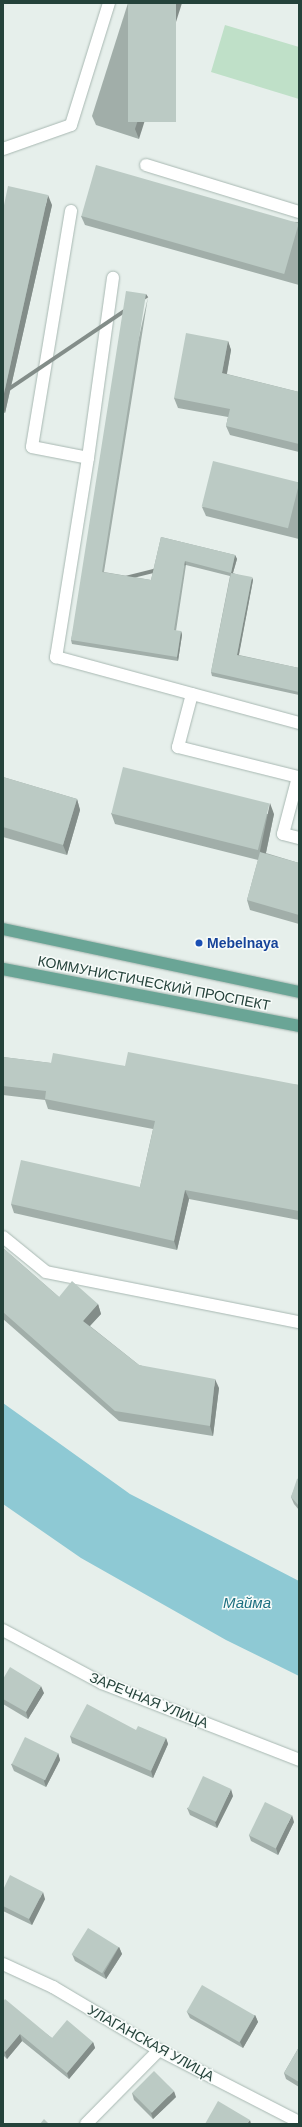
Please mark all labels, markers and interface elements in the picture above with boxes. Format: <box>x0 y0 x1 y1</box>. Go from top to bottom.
place label: Mebelnaya <box>207 935 279 951</box>
marker: Mebelnaya <box>194 938 204 948</box>
street label: КОММУНИСТИЧЕСКИЙ ПРОСПЕКТ <box>36 952 272 1014</box>
water label: Майма <box>223 1594 271 1612</box>
street label: ЗАРЕЧНАЯ УЛИЦА <box>87 1668 211 1732</box>
street label: УЛАГАНСКАЯ УЛИЦА <box>85 2001 217 2085</box>

